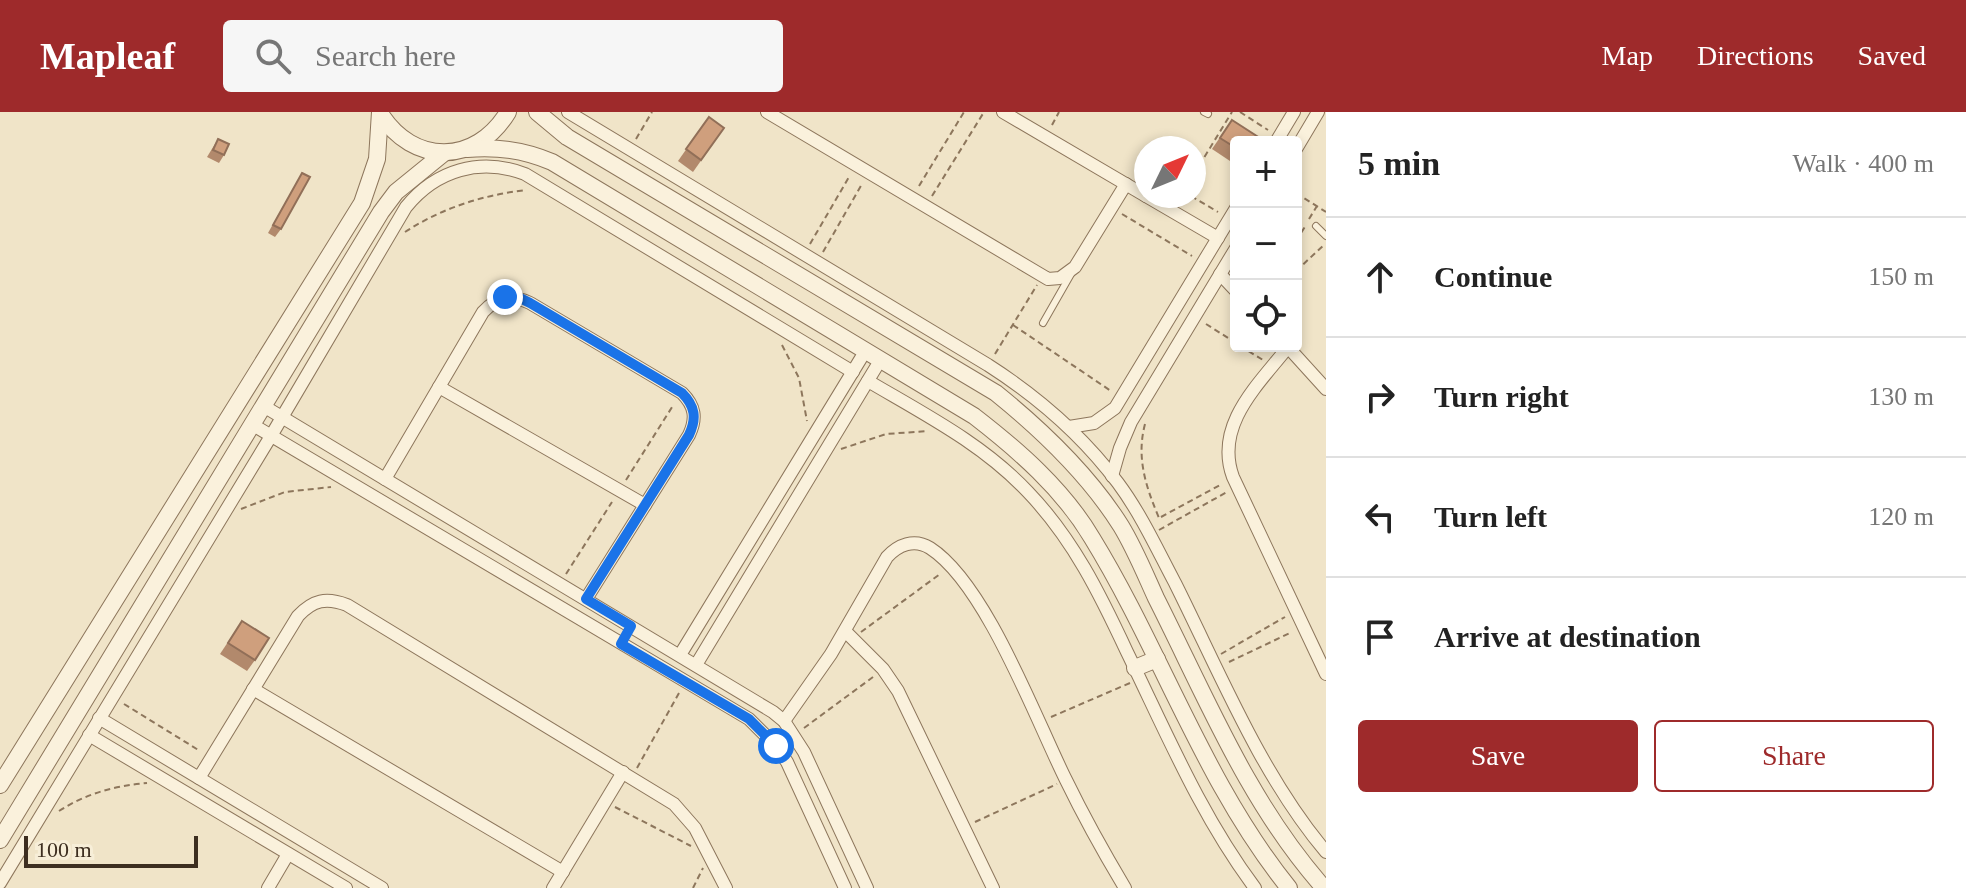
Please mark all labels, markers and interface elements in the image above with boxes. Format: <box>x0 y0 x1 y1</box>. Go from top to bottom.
search box <box>223 20 783 92</box>
icon: search <box>251 34 295 78</box>
text: Mapleaf <box>40 35 175 77</box>
text: Search here <box>315 39 456 72</box>
text: Map <box>1602 40 1653 71</box>
text: Directions <box>1697 40 1814 71</box>
text: Saved <box>1858 40 1926 71</box>
north arrow <box>1134 136 1206 208</box>
map controls <box>1230 136 1302 352</box>
button: + <box>1230 136 1302 208</box>
text: 5 min <box>1358 145 1440 182</box>
text: Walk · 400 m <box>1792 149 1934 178</box>
button: − <box>1230 208 1302 280</box>
icon: ahead <box>1358 255 1402 299</box>
text: Continue <box>1434 260 1552 293</box>
text: 150 m <box>1868 262 1934 291</box>
route end <box>487 279 523 315</box>
button: locate <box>1230 280 1302 352</box>
icon: right <box>1358 375 1402 419</box>
text: Turn right <box>1434 380 1569 413</box>
text: 130 m <box>1868 382 1934 411</box>
icon: left <box>1358 495 1402 539</box>
text: Turn left <box>1434 500 1547 533</box>
text: 120 m <box>1868 502 1934 531</box>
icon: arrive <box>1358 615 1402 659</box>
text: Arrive at destination <box>1434 620 1701 653</box>
button: Save <box>1358 720 1638 792</box>
button: Share <box>1654 720 1934 792</box>
route start <box>758 728 794 764</box>
scale bar <box>24 832 198 868</box>
text: 100 m <box>36 837 92 862</box>

